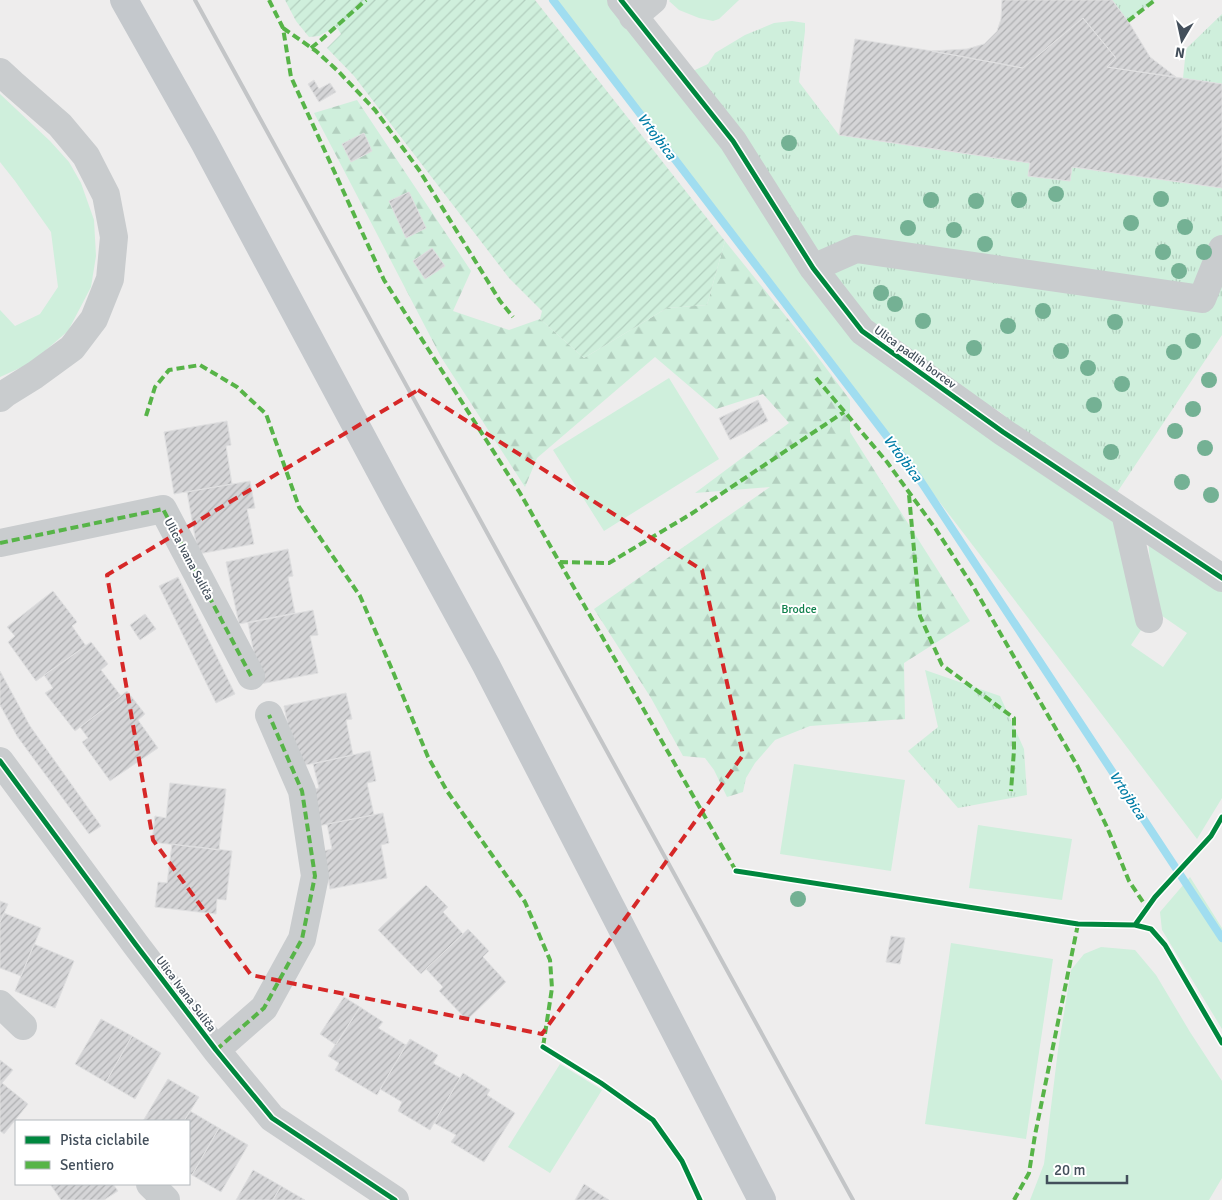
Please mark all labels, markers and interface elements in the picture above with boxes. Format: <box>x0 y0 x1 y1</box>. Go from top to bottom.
north arrow <box>1157 15 1207 65</box>
text: N <box>1174 43 1186 62</box>
water label: Vrtojbica <box>634 110 680 164</box>
street label: Ulica padlih borcev <box>871 323 959 392</box>
water label: Vrtojbica <box>880 432 926 486</box>
street label: Ulica Ivana Suliča <box>161 515 217 603</box>
park label: Brodce <box>781 602 817 617</box>
water label: Vrtojbica <box>1106 768 1150 823</box>
street label: Ulica Ivana Suliča <box>152 953 219 1035</box>
legend <box>15 1120 190 1185</box>
text: Pista ciclabile <box>60 1131 149 1149</box>
scale bar <box>1047 1152 1127 1184</box>
text: Sentiero <box>60 1156 114 1174</box>
text: 20 m <box>1054 1161 1085 1179</box>

